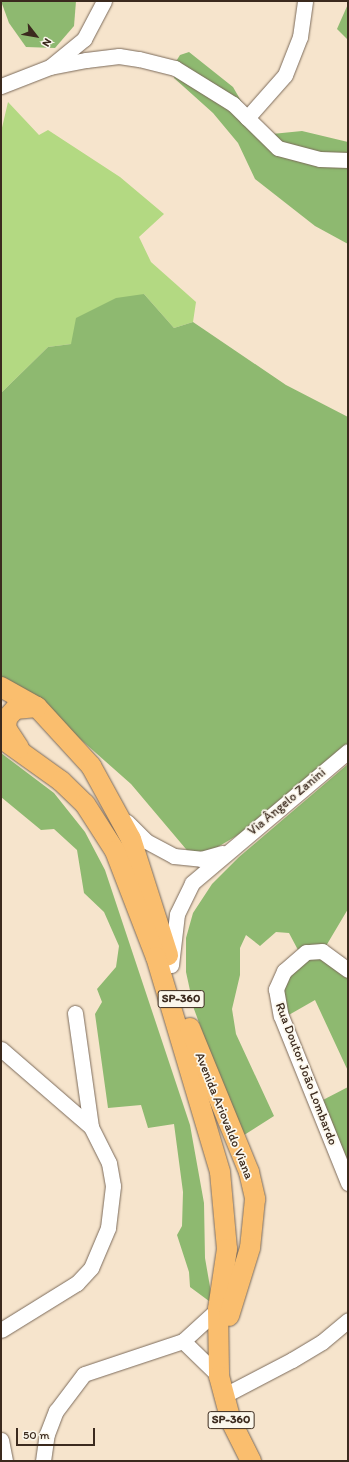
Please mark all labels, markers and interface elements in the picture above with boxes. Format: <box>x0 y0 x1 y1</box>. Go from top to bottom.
north arrow <box>16 16 56 56</box>
text: N <box>39 36 54 49</box>
street label: Via Ângelo Zanini <box>245 765 329 839</box>
road number: SP-360 <box>157 989 205 1009</box>
street label: Rua Doutor João Lombardo <box>272 1001 340 1147</box>
street label: Avenida Ariovaldo Viana <box>191 1050 257 1182</box>
road number: SP-360 <box>207 1410 255 1430</box>
scale bar <box>18 1420 97 1446</box>
text: 50 m <box>23 1428 49 1442</box>

